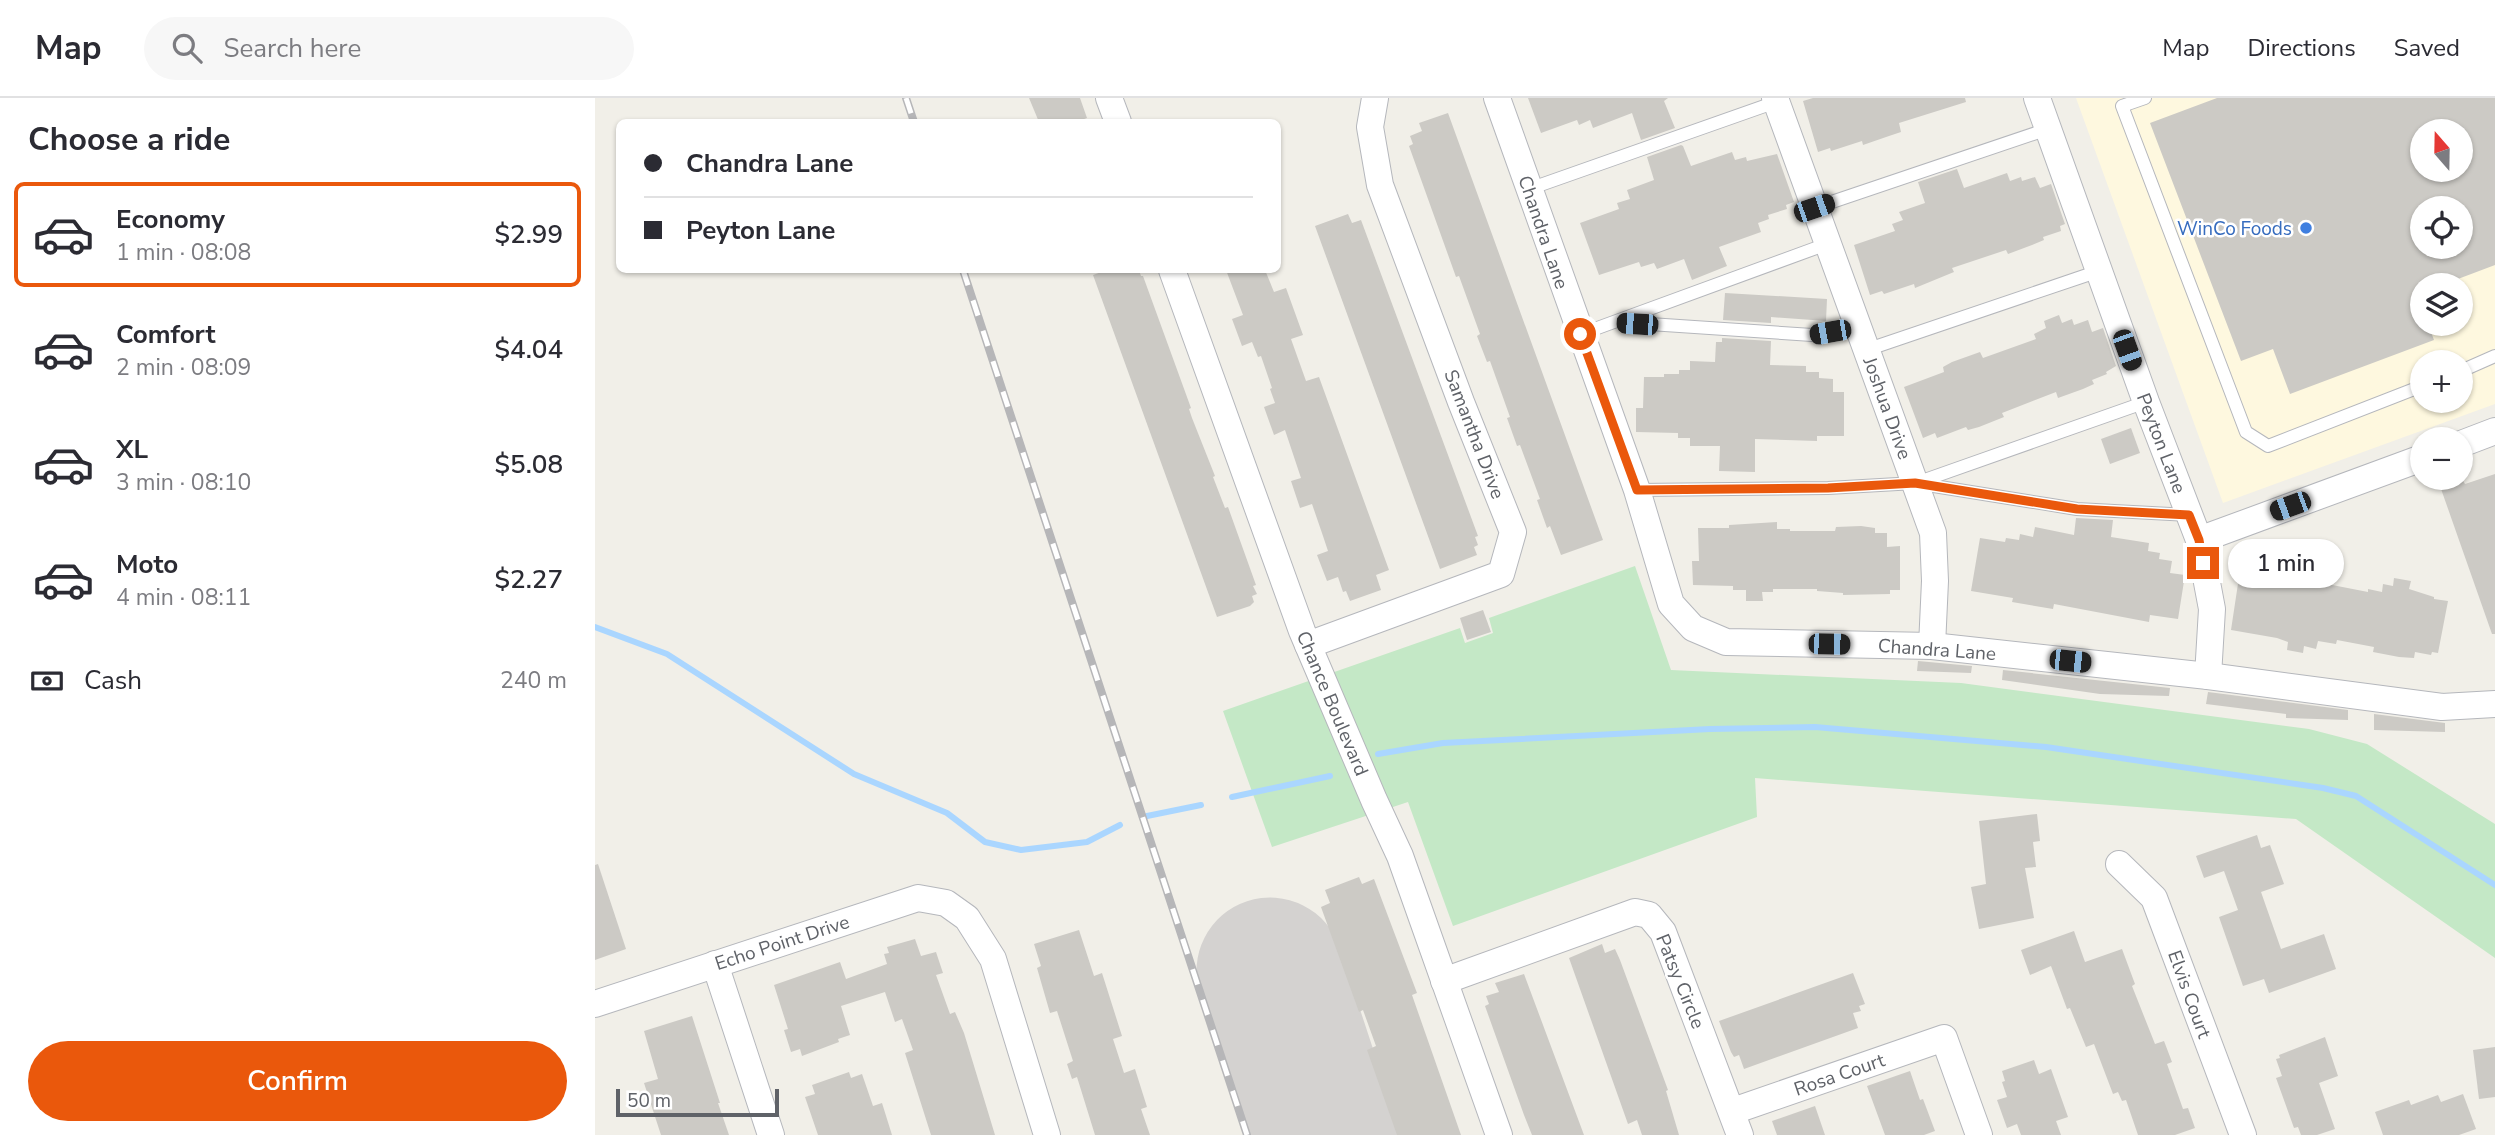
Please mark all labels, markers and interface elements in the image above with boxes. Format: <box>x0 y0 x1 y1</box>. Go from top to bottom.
search box <box>144 17 634 80</box>
text: Map <box>35 26 102 71</box>
icon: search <box>168 29 206 67</box>
text: Search here <box>224 31 361 66</box>
text: Map <box>2162 32 2209 64</box>
text: Directions <box>2247 32 2356 64</box>
text: Saved <box>2394 32 2460 64</box>
text: Choose a ride <box>28 118 230 161</box>
north arrow <box>2410 119 2473 182</box>
map controls <box>2410 119 2473 490</box>
text: Chandra Lane <box>686 146 853 181</box>
street label: Chandra Lane <box>1511 172 1575 293</box>
car <box>1791 191 1838 225</box>
button: locate <box>2410 196 2473 259</box>
text: Economy <box>116 202 225 237</box>
icon: car <box>32 203 95 266</box>
text: Peyton Lane <box>686 213 835 248</box>
place label: WinCo Foods <box>2177 216 2292 242</box>
text: $2.99 <box>494 217 563 252</box>
marker: WinCo Foods <box>2298 220 2314 236</box>
text: 1 min · 08:08 <box>116 237 251 268</box>
button: layers <box>2410 273 2473 336</box>
car <box>1616 312 1659 336</box>
text: Comfort <box>116 317 216 352</box>
icon: car <box>32 318 95 381</box>
route start <box>1564 318 1596 350</box>
car <box>1808 318 1853 346</box>
car <box>2110 327 2145 373</box>
text: $4.04 <box>494 332 563 367</box>
button: + <box>2410 350 2473 413</box>
text: 2 min · 08:09 <box>116 352 251 383</box>
street label: Joshua Drive <box>1856 353 1918 463</box>
street label: Samantha Drive <box>1437 366 1511 503</box>
street label: Peyton Lane <box>2130 389 2192 497</box>
button: − <box>2410 427 2473 490</box>
text: XL <box>116 432 148 467</box>
icon: car <box>32 433 95 496</box>
text: $5.08 <box>494 447 563 482</box>
text: 3 min · 08:10 <box>116 467 251 498</box>
car <box>2267 489 2314 523</box>
callout: 1 min <box>2227 538 2343 588</box>
text: Moto <box>116 547 178 582</box>
route end <box>2187 547 2219 579</box>
icon: car <box>32 548 95 611</box>
text: 1 min <box>2257 548 2315 579</box>
text: $2.27 <box>494 562 563 597</box>
text: 4 min · 08:11 <box>116 582 251 613</box>
street label: Chance Boulevard <box>1290 627 1374 780</box>
car <box>1808 633 1851 655</box>
street label: Chandra Lane <box>1877 633 1997 667</box>
car <box>2049 648 2092 674</box>
icon: cash <box>28 662 66 700</box>
text: Cash <box>84 663 142 698</box>
text: 240 m <box>500 665 567 696</box>
street label: Echo Point Drive <box>712 909 853 977</box>
street label: Patsy Circle <box>1649 930 1711 1033</box>
street label: Elvis Court <box>2161 947 2217 1042</box>
button: Confirm <box>28 1041 567 1121</box>
street label: Rosa Court <box>1790 1047 1889 1103</box>
scale bar <box>616 1086 779 1118</box>
text: 50 m <box>627 1088 671 1114</box>

